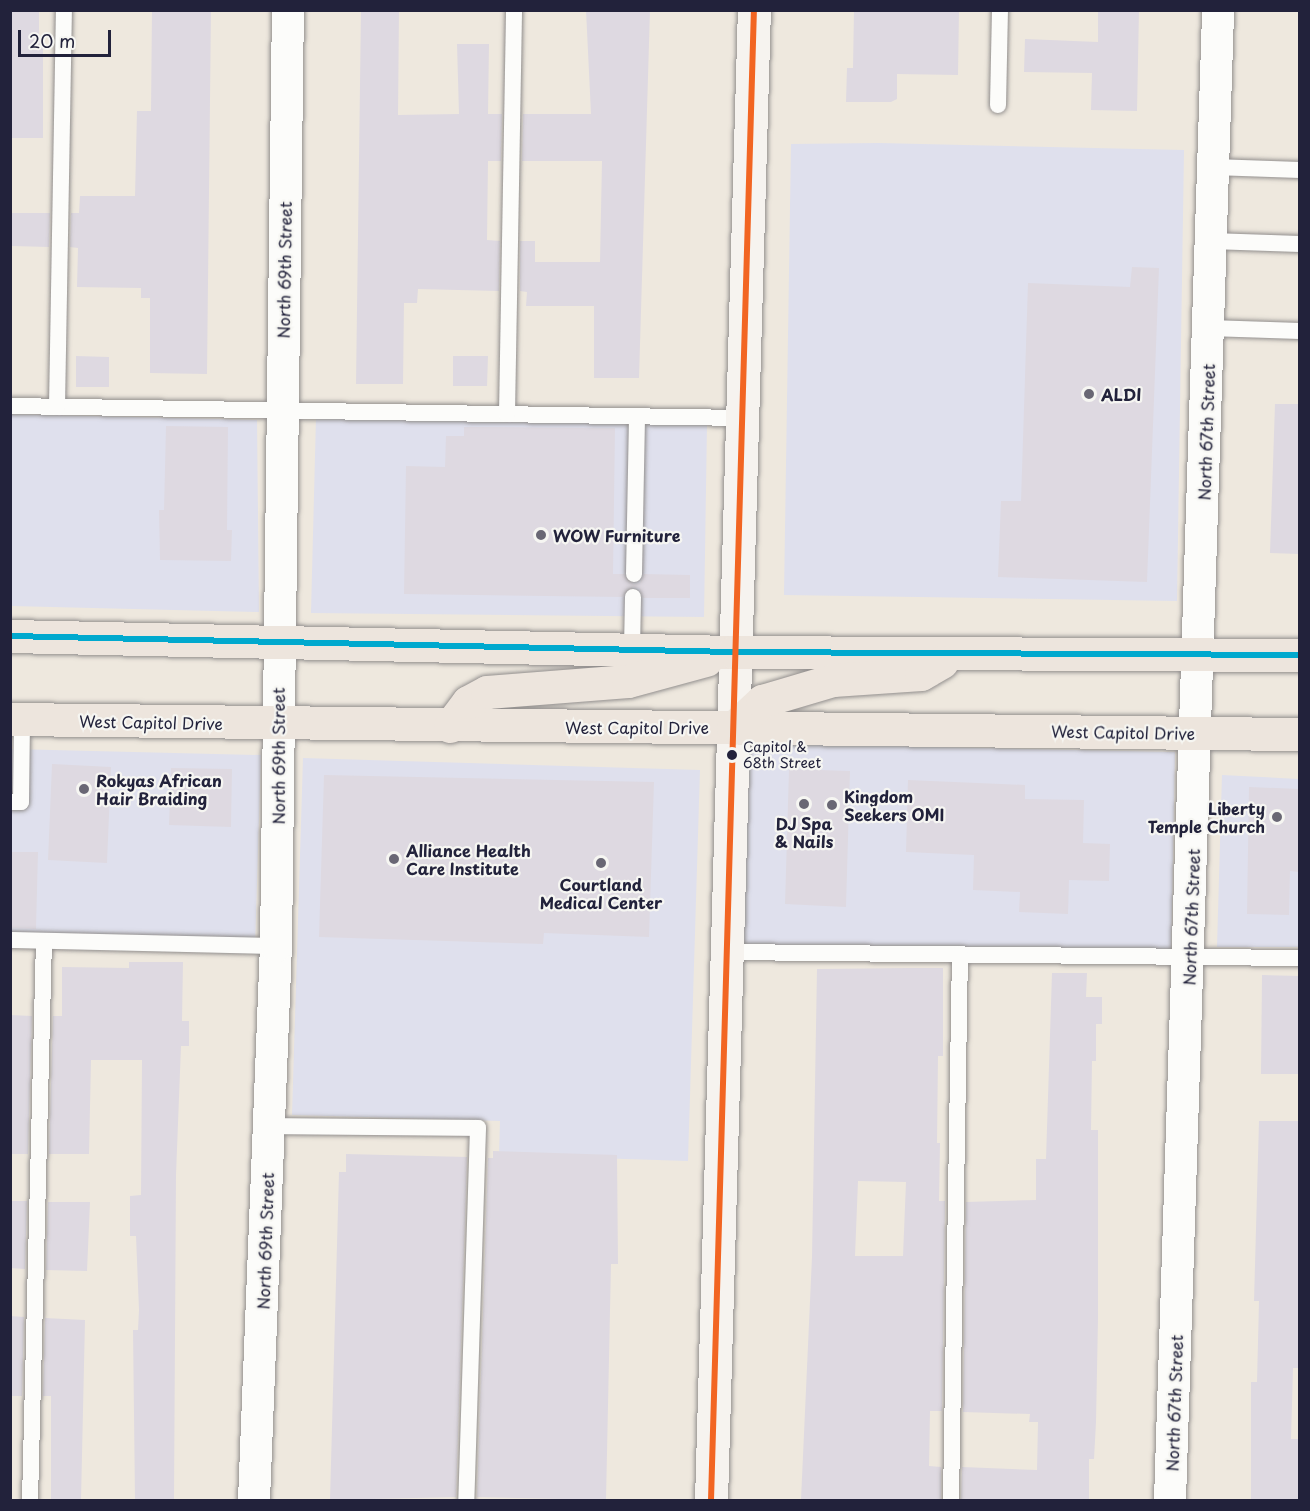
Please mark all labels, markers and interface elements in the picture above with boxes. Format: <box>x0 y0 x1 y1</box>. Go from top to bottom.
scale bar <box>21 18 114 56</box>
text: 20 m <box>29 27 75 54</box>
street label: North 69th Street <box>273 201 295 339</box>
street label: North 67th Street <box>1194 363 1218 501</box>
place label: ALDI <box>1101 384 1142 404</box>
marker: ALDI <box>1082 387 1096 401</box>
place label: WOW Furniture <box>553 525 681 545</box>
marker: WOW Furniture <box>534 528 548 542</box>
street label: North 69th Street <box>268 687 288 825</box>
street label: West Capitol Drive <box>78 711 224 733</box>
street label: West Capitol Drive <box>565 717 709 737</box>
street label: West Capitol Drive <box>1050 721 1196 743</box>
place label: Capitol & 68th Street <box>743 739 822 772</box>
marker: Capitol & 68th Street <box>726 749 738 761</box>
place label: Rokyas African Hair Braiding <box>96 770 221 808</box>
marker: Rokyas African Hair Braiding <box>77 782 91 796</box>
place label: Kingdom Seekers OMI <box>844 786 945 824</box>
marker: DJ Spa & Nails <box>797 797 811 811</box>
marker: Kingdom Seekers OMI <box>825 798 839 812</box>
place label: Liberty Temple Church <box>1147 798 1265 836</box>
marker: Liberty Temple Church <box>1270 810 1284 824</box>
place label: DJ Spa & Nails <box>775 813 833 851</box>
place label: Alliance Health Care Institute <box>406 840 531 878</box>
street label: North 67th Street <box>1179 848 1203 986</box>
marker: Alliance Health Care Institute <box>387 852 401 866</box>
marker: Courtland Medical Center <box>592 854 610 872</box>
place label: Courtland Medical Center <box>540 874 662 912</box>
street label: North 69th Street <box>253 1172 277 1310</box>
street label: North 67th Street <box>1162 1334 1186 1472</box>

